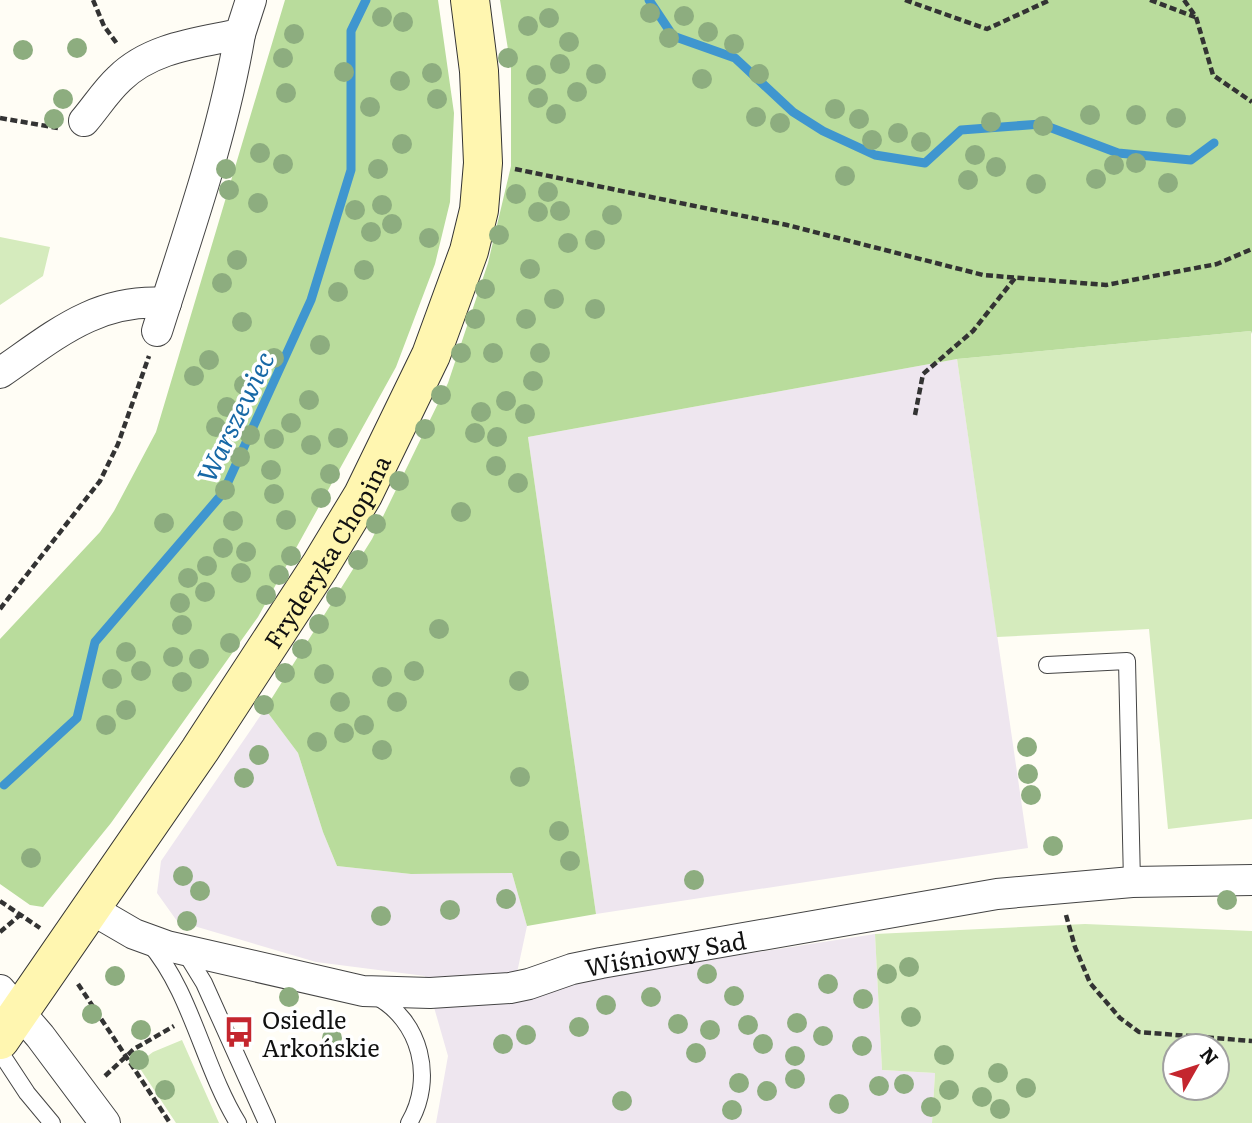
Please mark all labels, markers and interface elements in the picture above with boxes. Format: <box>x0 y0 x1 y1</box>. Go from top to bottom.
water label: Warszewiec <box>185 344 283 488</box>
street label: Fryderyka Chopina <box>254 448 398 654</box>
street label: Wiśniowy Sad <box>581 920 749 983</box>
place label: Osiedle Arkońskie <box>262 1001 380 1064</box>
bus stop icon: Osiedle Arkońskie <box>222 1015 256 1049</box>
north arrow <box>1161 1032 1231 1102</box>
text: N <box>1194 1041 1226 1071</box>

